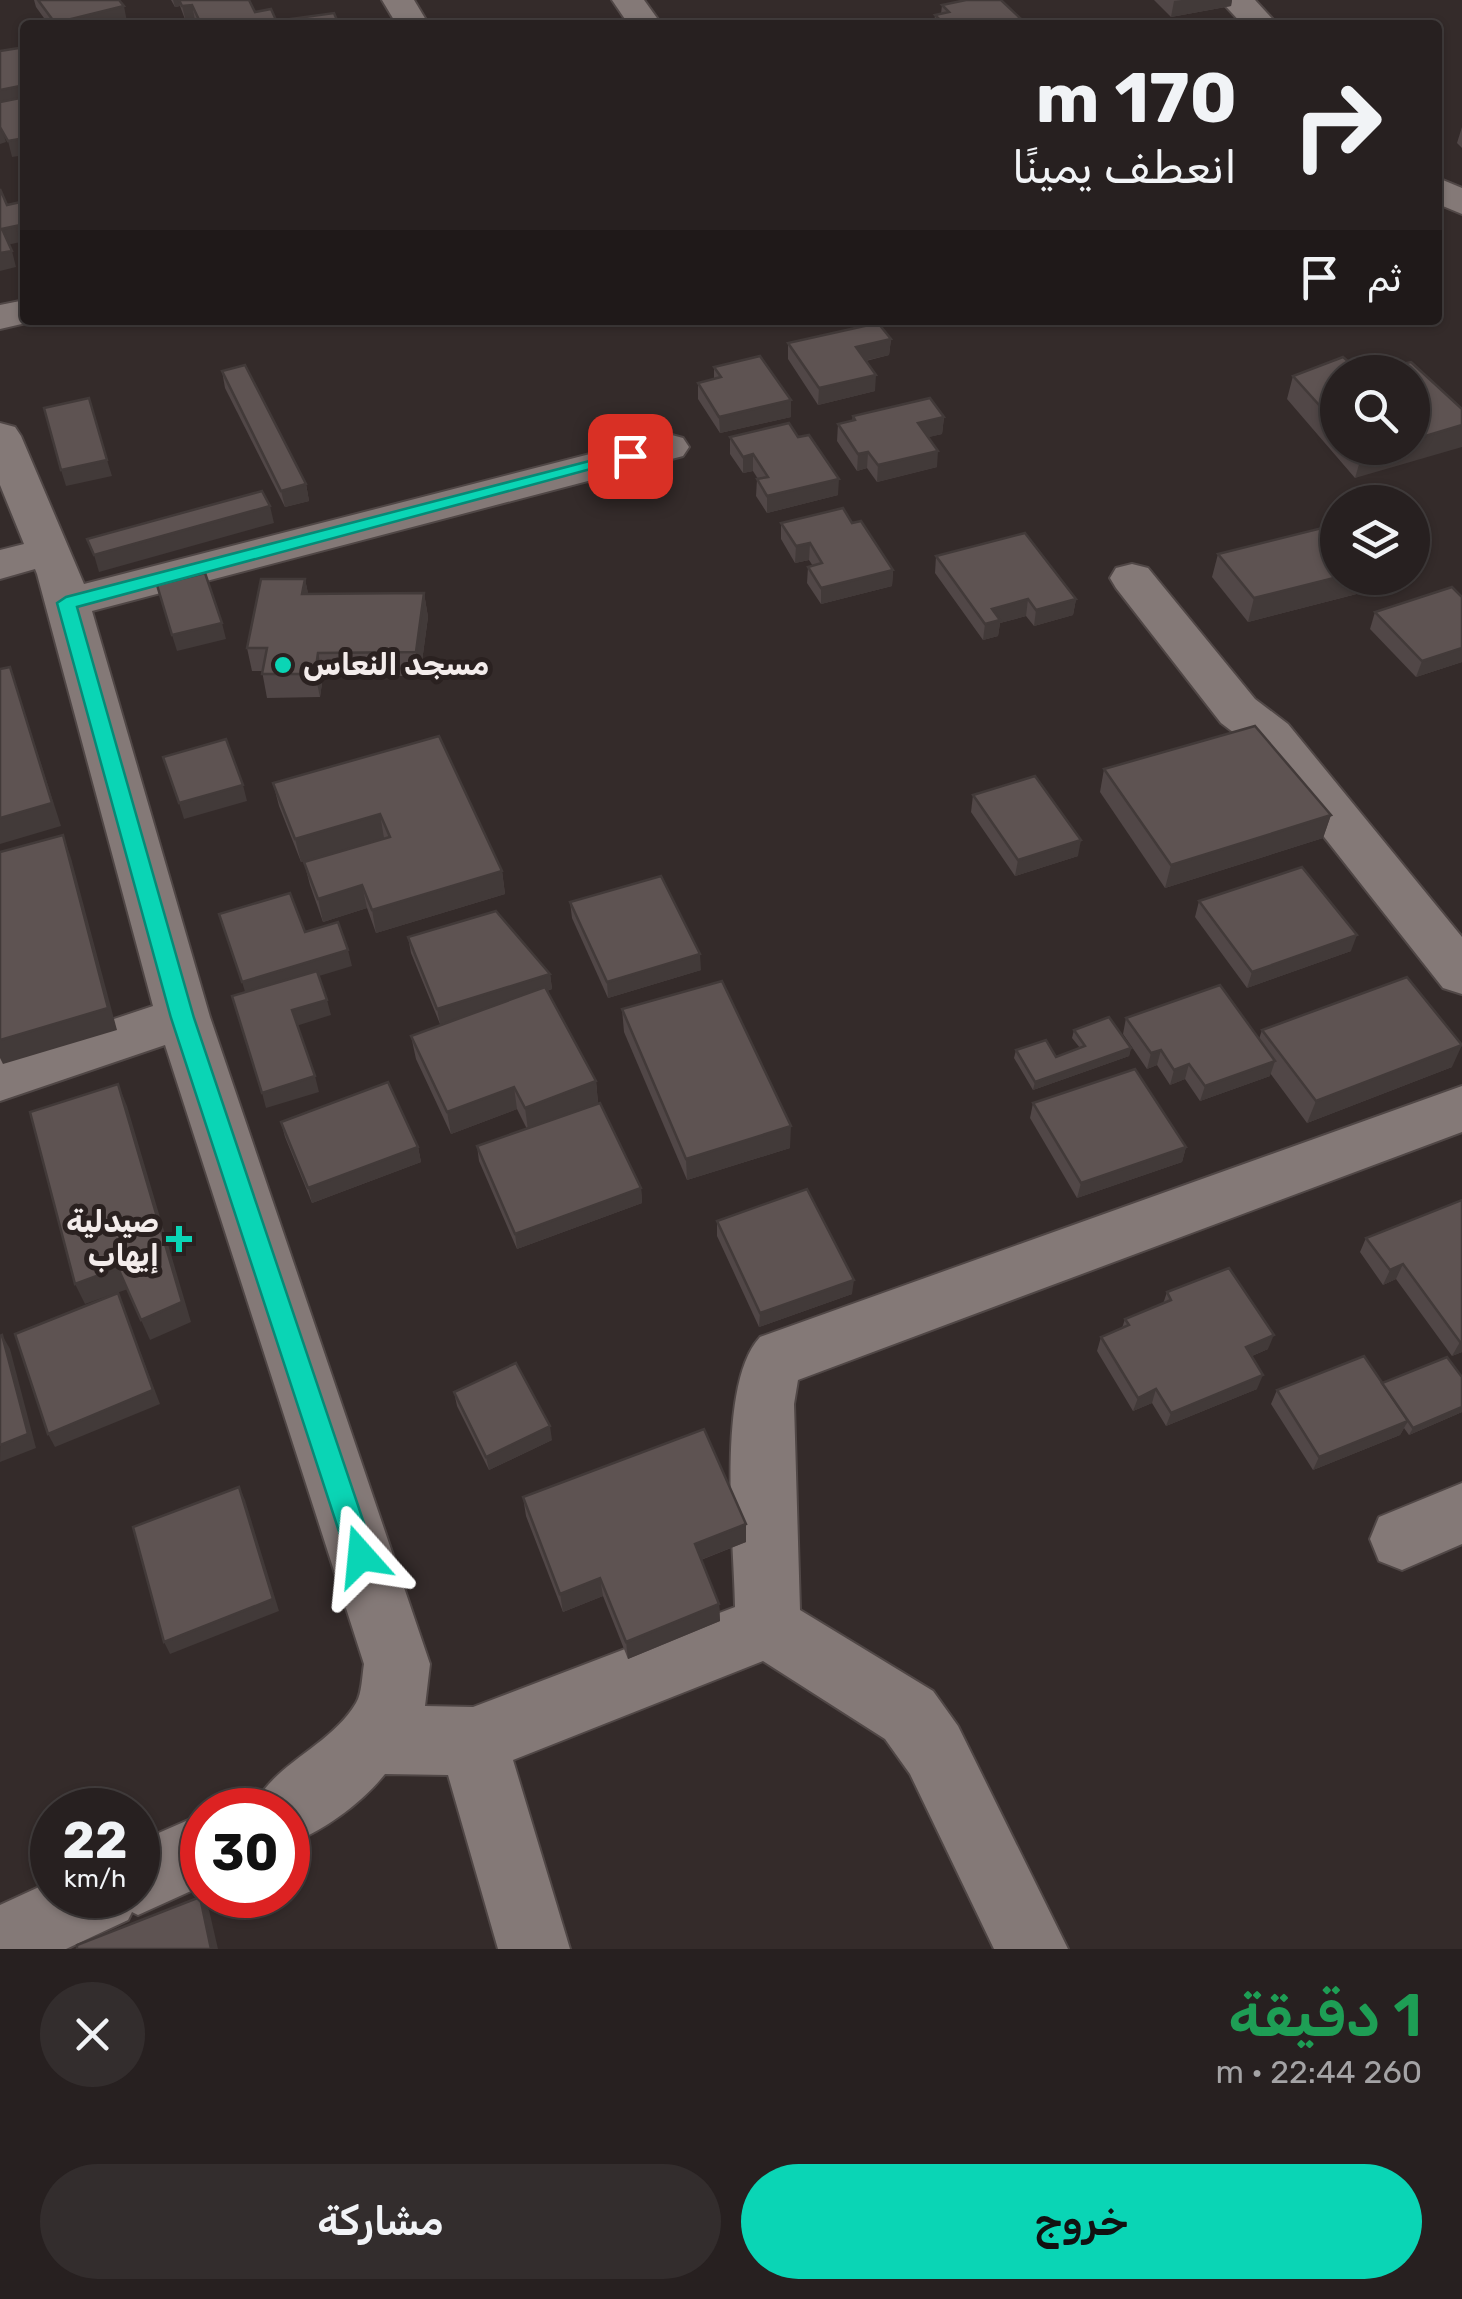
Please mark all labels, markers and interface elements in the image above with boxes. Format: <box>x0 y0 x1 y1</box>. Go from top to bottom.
text: 170 m <box>1035 57 1237 140</box>
icon: right <box>1272 60 1402 190</box>
text: انعطف يمينًا <box>1012 141 1237 194</box>
icon: arrive <box>1292 250 1347 305</box>
text: ثم <box>1367 255 1402 301</box>
map controls <box>1320 355 1430 595</box>
button: search <box>1320 355 1430 465</box>
pin <box>588 414 673 499</box>
icon: arrive <box>603 429 658 484</box>
button: layers <box>1320 485 1430 595</box>
place label: مسجد النعاس <box>303 647 489 683</box>
marker: مسجد النعاس <box>272 654 294 676</box>
place label: صيدلية إيهاب <box>66 1204 159 1274</box>
marker: صيدلية إيهاب <box>168 1228 190 1250</box>
position arrow <box>309 1504 413 1608</box>
speed limit sign: 30 <box>180 1788 310 1918</box>
text: 22 <box>63 1811 128 1871</box>
text: km/h <box>64 1864 126 1893</box>
text: 1 دقيقة <box>1228 1980 1422 2051</box>
button: close <box>40 1982 145 2087</box>
text: 260 m · 22:44 <box>1216 2053 1422 2091</box>
button: مشاركة <box>40 2164 721 2279</box>
button: خروج <box>741 2164 1422 2279</box>

